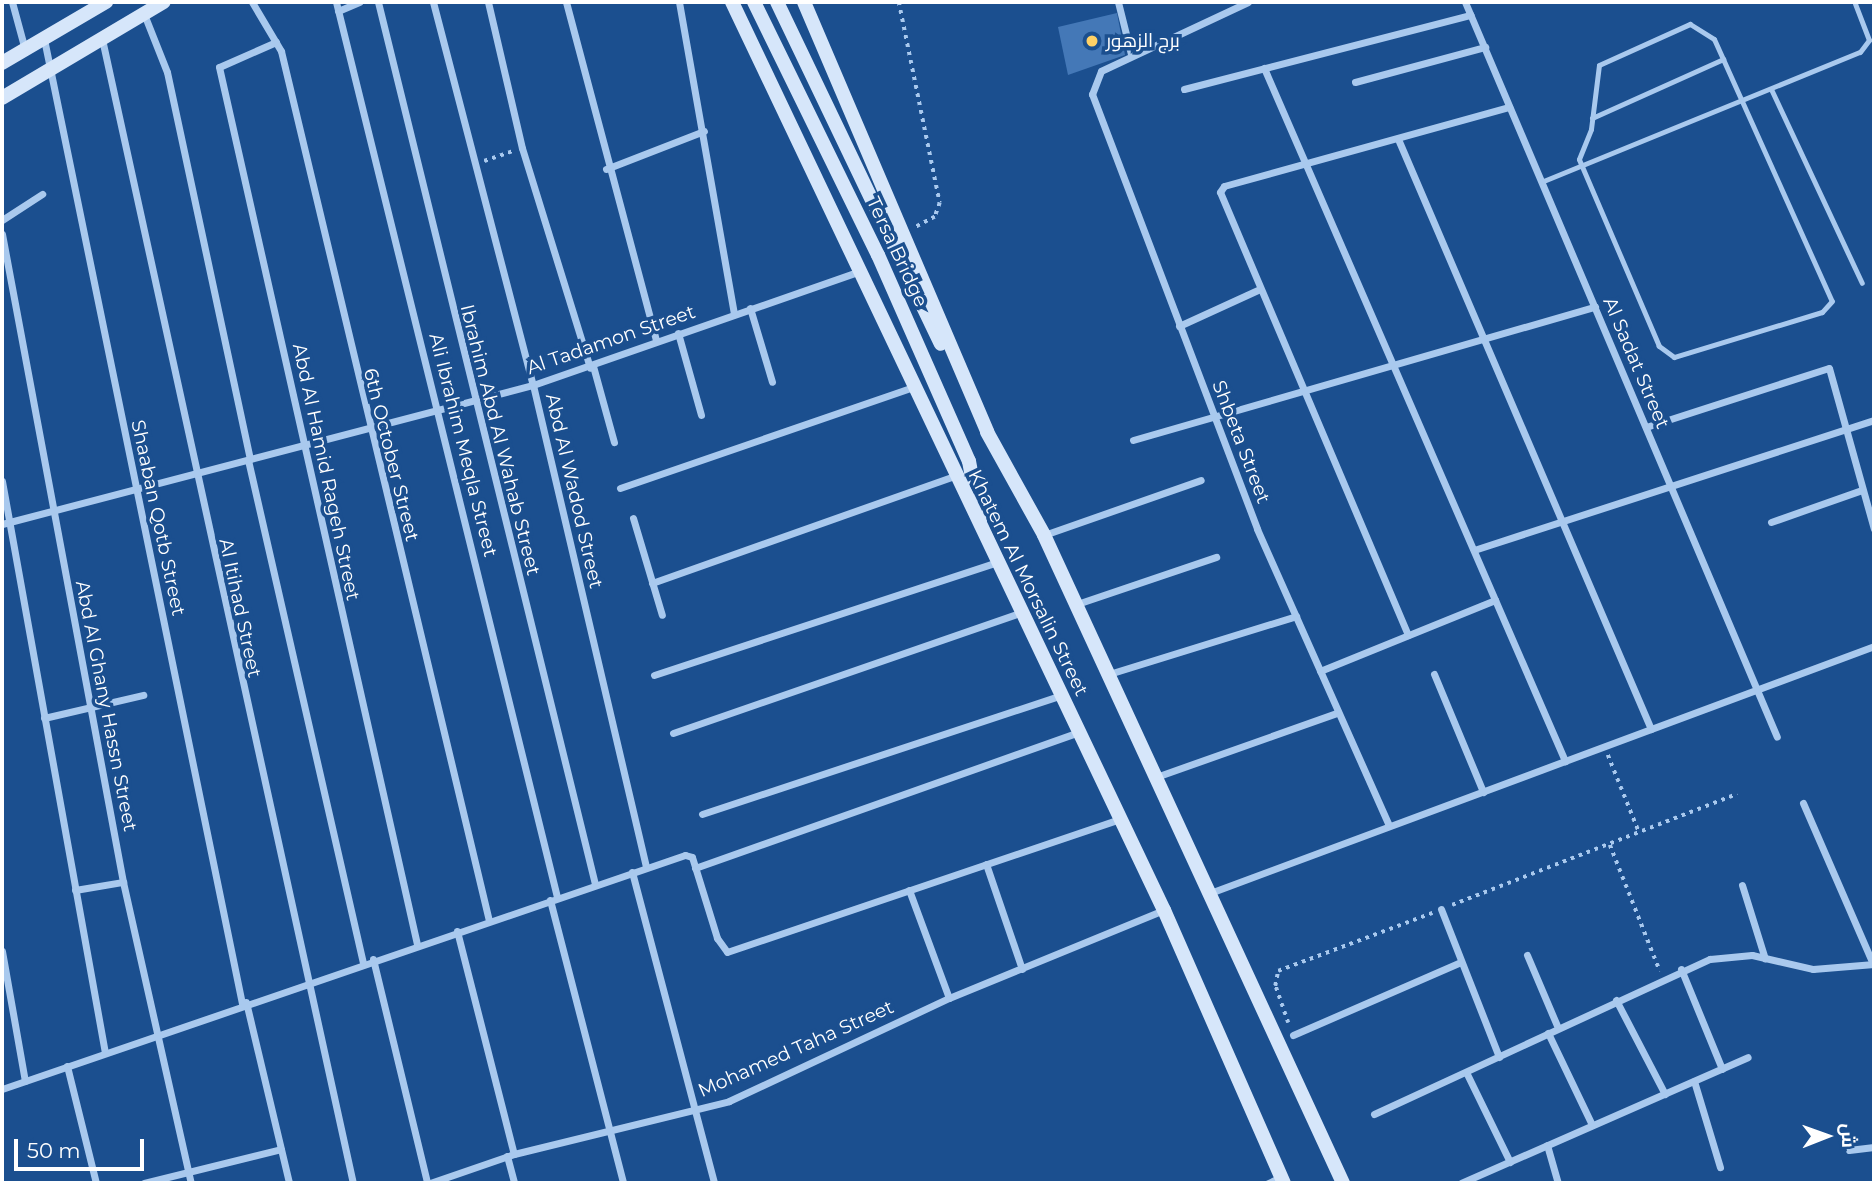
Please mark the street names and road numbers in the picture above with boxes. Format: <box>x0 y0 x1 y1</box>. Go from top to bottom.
street label: Tersa Bridge <box>862 193 932 311</box>
street label: Al Sadat Street <box>1598 294 1674 432</box>
street label: Al Tadamon Street <box>524 300 698 380</box>
street label: Ibrahim Abd Al Wahab Street <box>455 302 545 578</box>
street label: Ali Ibrahim Meqla Street <box>424 331 502 559</box>
street label: Abd Al Hamid Rageh Street <box>288 341 364 603</box>
street label: 6th October Street <box>358 366 424 544</box>
street label: Shbeta Street <box>1207 377 1275 507</box>
street label: Abd Al Wadod Street <box>540 391 608 591</box>
street label: Shaaban Qotb Street <box>126 418 190 618</box>
street label: Khatem Al Morsalin Street <box>963 466 1093 700</box>
street label: Al Itihad Street <box>214 536 266 680</box>
street label: Abd Al Ghany Hassn Street <box>70 579 142 833</box>
street label: Mohamed Taha Street <box>695 996 897 1102</box>

